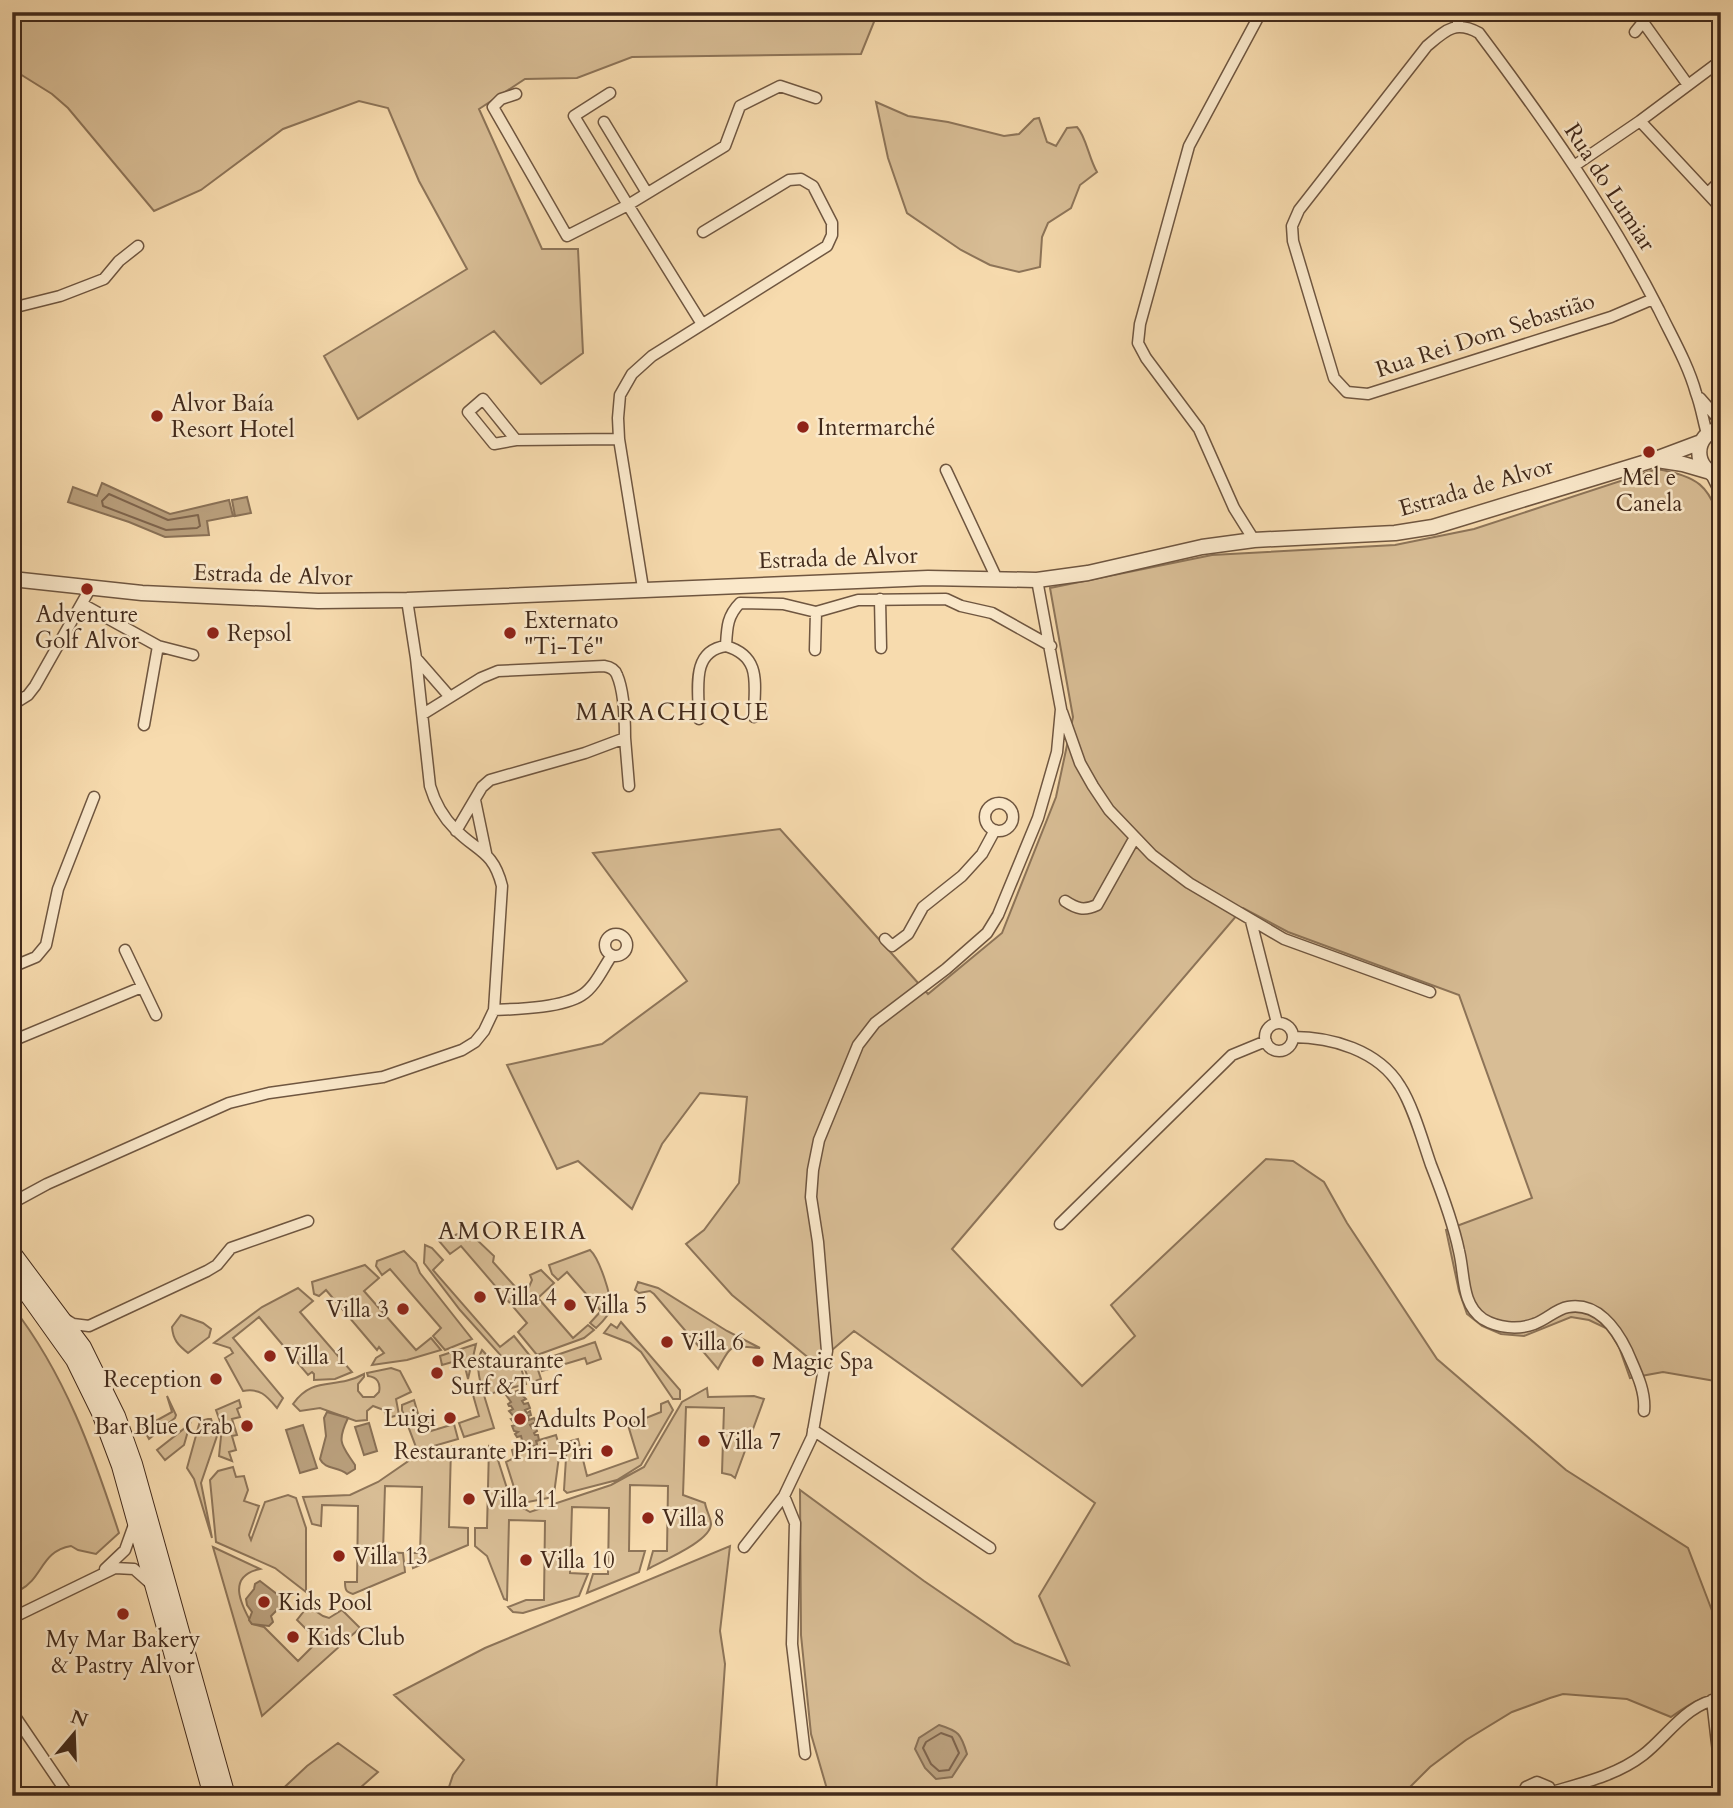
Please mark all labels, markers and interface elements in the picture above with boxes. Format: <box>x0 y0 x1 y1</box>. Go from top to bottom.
street label: Rua do Lumiar <box>1557 117 1663 257</box>
street label: Rua Rei Dom Sebastião <box>1372 285 1598 385</box>
place label: Alvor Baía Resort Hotel <box>171 388 295 445</box>
marker: Alvor Baía Resort Hotel <box>149 408 165 424</box>
place label: Intermarché <box>817 412 935 443</box>
marker: Intermarché <box>795 419 811 435</box>
marker: Mel e Canela <box>1641 444 1657 460</box>
street label: Estrada de Alvor <box>1395 450 1557 524</box>
place label: Mel e Canela <box>1616 462 1682 519</box>
street label: Estrada de Alvor <box>758 540 919 576</box>
street label: Estrada de Alvor <box>193 557 354 593</box>
marker: Adventure Golf Alvor <box>79 581 95 597</box>
place label: Adventure Golf Alvor <box>35 599 140 656</box>
place label: Externato "Ti-Té" <box>524 605 618 662</box>
place label: Repsol <box>227 618 292 649</box>
marker: Repsol <box>205 625 221 641</box>
marker: Externato "Ti-Té" <box>502 625 518 641</box>
district label: MARACHIQUE <box>575 696 771 729</box>
district label: AMOREIRA <box>438 1215 588 1248</box>
place label: Villa 4 <box>494 1282 557 1313</box>
marker: Villa 4 <box>472 1289 488 1305</box>
place label: Villa 5 <box>584 1290 647 1321</box>
place label: Villa 3 <box>326 1294 389 1325</box>
marker: Villa 5 <box>562 1297 578 1313</box>
marker: Villa 3 <box>395 1301 411 1317</box>
place label: Villa 6 <box>681 1327 744 1358</box>
marker: Villa 6 <box>659 1334 675 1350</box>
place label: Villa 1 <box>284 1341 347 1372</box>
place label: Restaurante Surf &Turf <box>451 1345 564 1402</box>
place label: Magic Spa <box>772 1346 873 1377</box>
marker: Villa 1 <box>262 1348 278 1364</box>
marker: Magic Spa <box>750 1353 766 1369</box>
place label: Reception <box>103 1364 202 1395</box>
marker: Restaurante Surf &Turf <box>429 1365 445 1381</box>
marker: Reception <box>208 1371 224 1387</box>
place label: Luigi <box>384 1403 436 1434</box>
place label: Adults Pool <box>534 1404 647 1435</box>
marker: Luigi <box>442 1410 458 1426</box>
place label: Bar Blue Crab <box>94 1411 233 1442</box>
marker: Adults Pool <box>512 1411 528 1427</box>
marker: Bar Blue Crab <box>239 1418 255 1434</box>
place label: Villa 7 <box>718 1426 781 1457</box>
marker: Villa 7 <box>696 1433 712 1449</box>
place label: Restaurante Piri-Piri <box>394 1436 593 1467</box>
marker: Restaurante Piri-Piri <box>599 1443 615 1459</box>
place label: Villa 11 <box>483 1484 558 1515</box>
marker: Villa 11 <box>461 1491 477 1507</box>
place label: Villa 8 <box>662 1503 725 1534</box>
marker: Villa 8 <box>640 1510 656 1526</box>
place label: Villa 13 <box>353 1541 428 1572</box>
place label: Villa 10 <box>540 1545 615 1576</box>
marker: Villa 13 <box>331 1548 347 1564</box>
marker: Villa 10 <box>518 1552 534 1568</box>
place label: Kids Pool <box>278 1587 372 1618</box>
marker: Kids Pool <box>256 1594 272 1610</box>
marker: My Mar Bakery & Pastry Alvor <box>115 1606 131 1622</box>
place label: Kids Club <box>307 1622 405 1653</box>
place label: My Mar Bakery & Pastry Alvor <box>45 1624 201 1681</box>
marker: Kids Club <box>285 1629 301 1645</box>
north arrow <box>38 1700 108 1770</box>
text: N <box>67 1704 92 1734</box>

